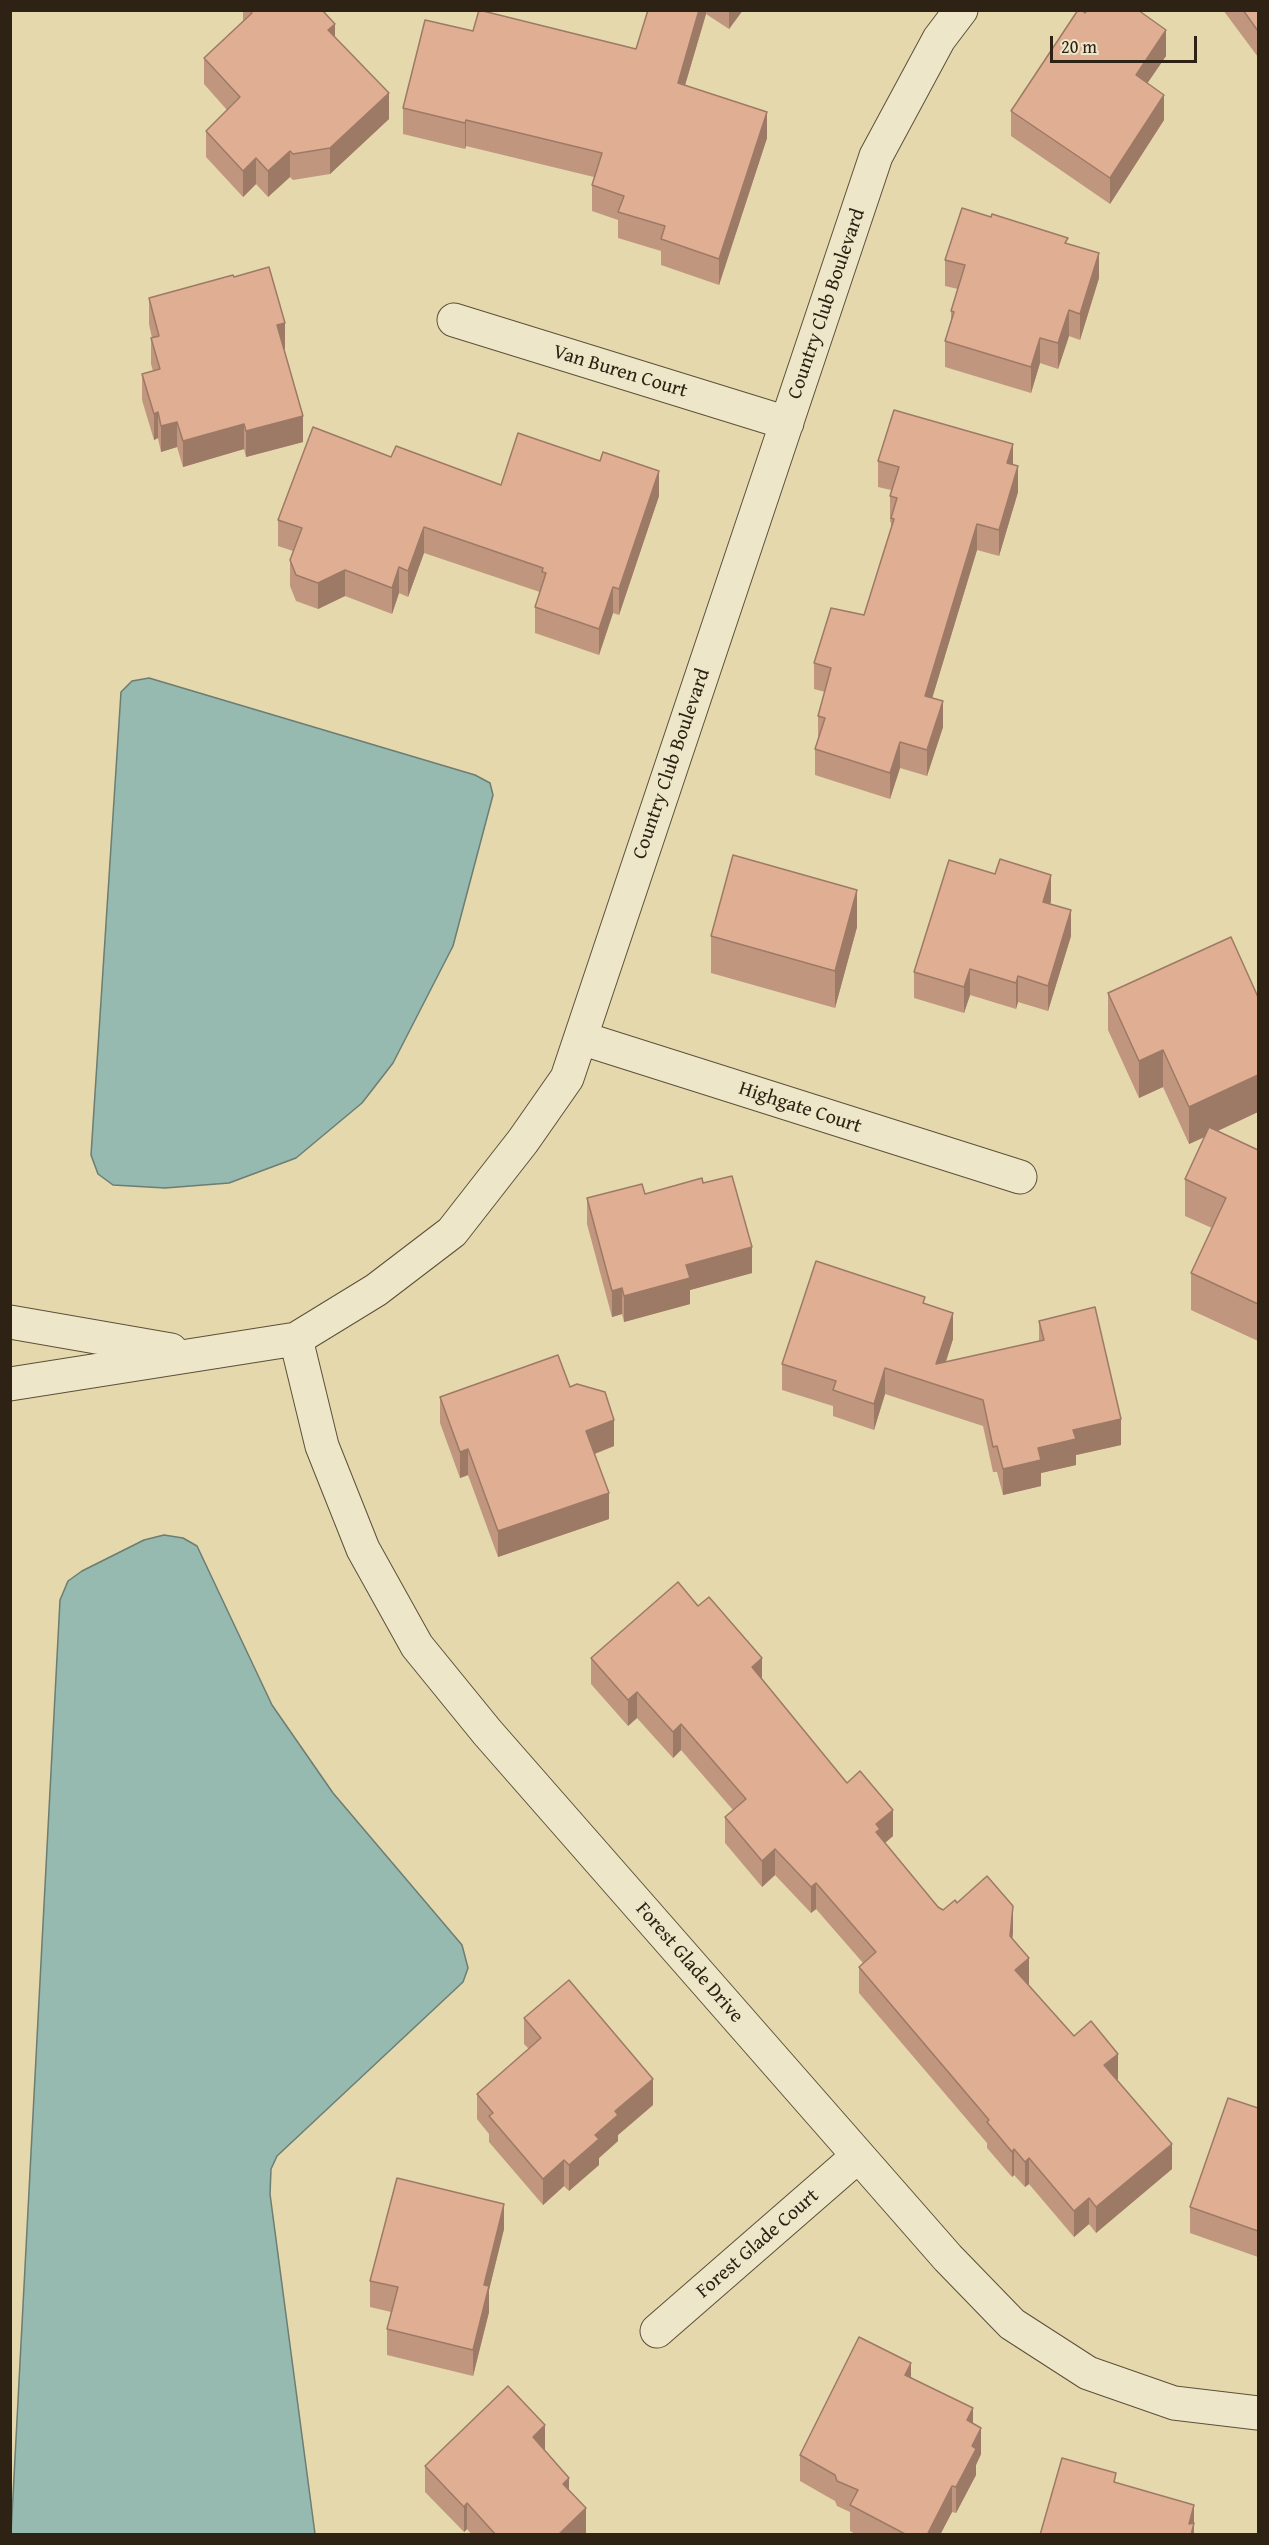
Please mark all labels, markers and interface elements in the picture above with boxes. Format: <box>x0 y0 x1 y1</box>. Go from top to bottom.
scale bar <box>1053 24 1200 62</box>
text: 20 m <box>1061 33 1097 60</box>
street label: Country Club Boulevard <box>783 206 871 402</box>
street label: Van Buren Court <box>550 340 690 404</box>
street label: Country Club Boulevard <box>628 666 716 862</box>
street label: Highgate Court <box>736 1077 864 1139</box>
street label: Forest Glade Drive <box>630 1898 748 2028</box>
street label: Forest Glade Court <box>692 2184 824 2304</box>

